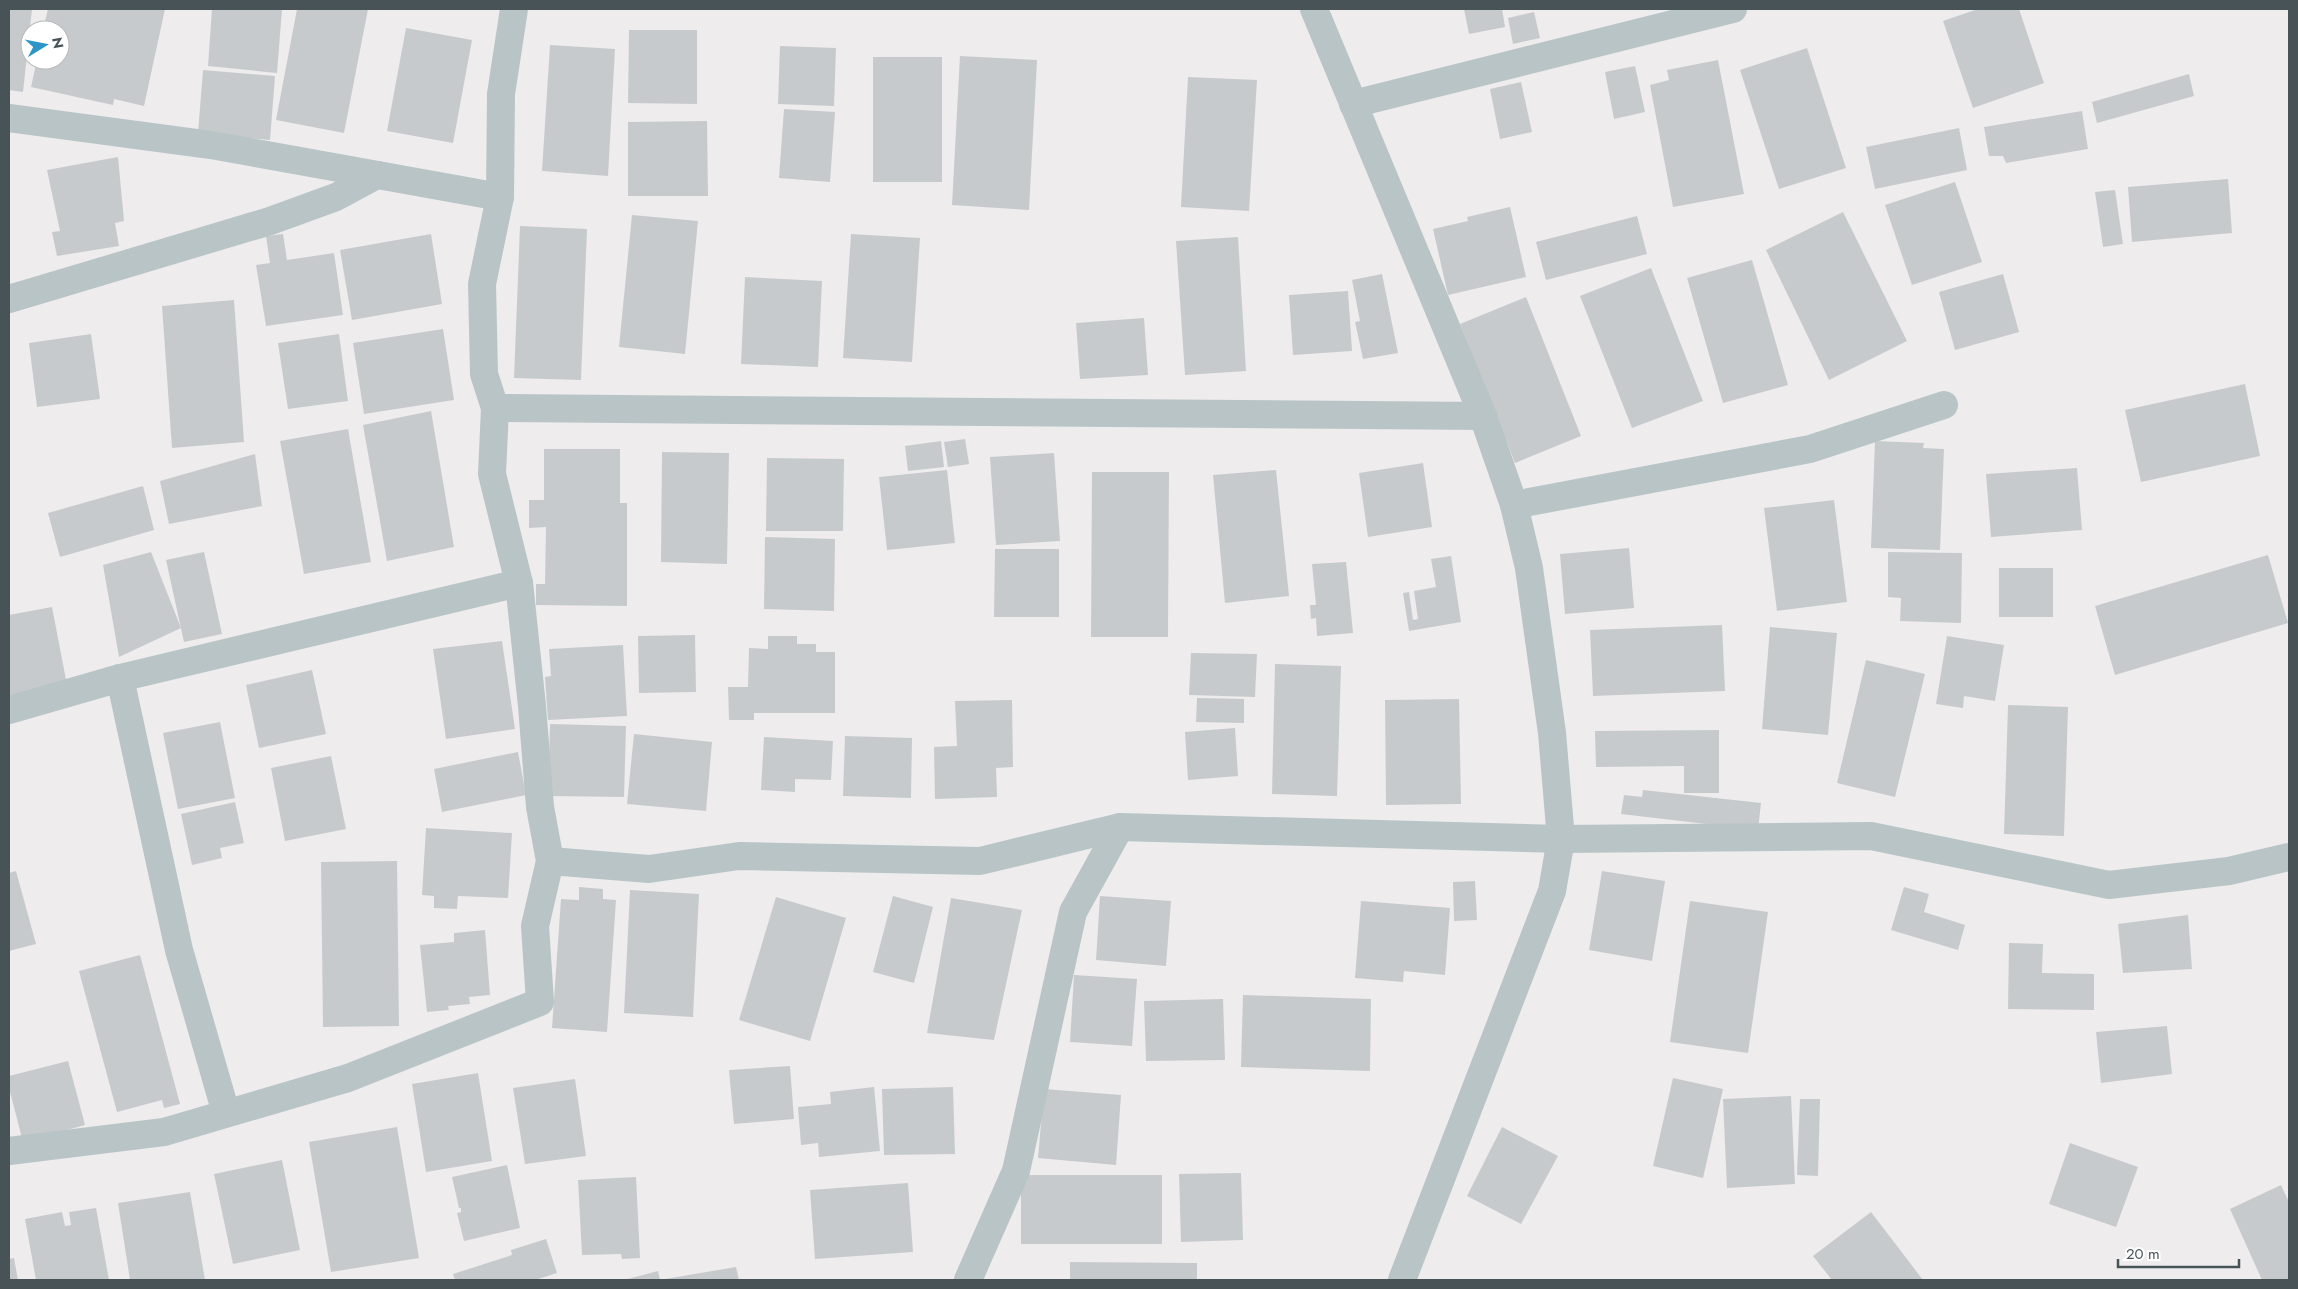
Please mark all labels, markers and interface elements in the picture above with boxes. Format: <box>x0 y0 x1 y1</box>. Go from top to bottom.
north arrow <box>20 20 70 70</box>
text: N <box>47 36 69 50</box>
scale bar <box>2118 1236 2239 1268</box>
text: 20 m <box>2126 1243 2160 1265</box>

